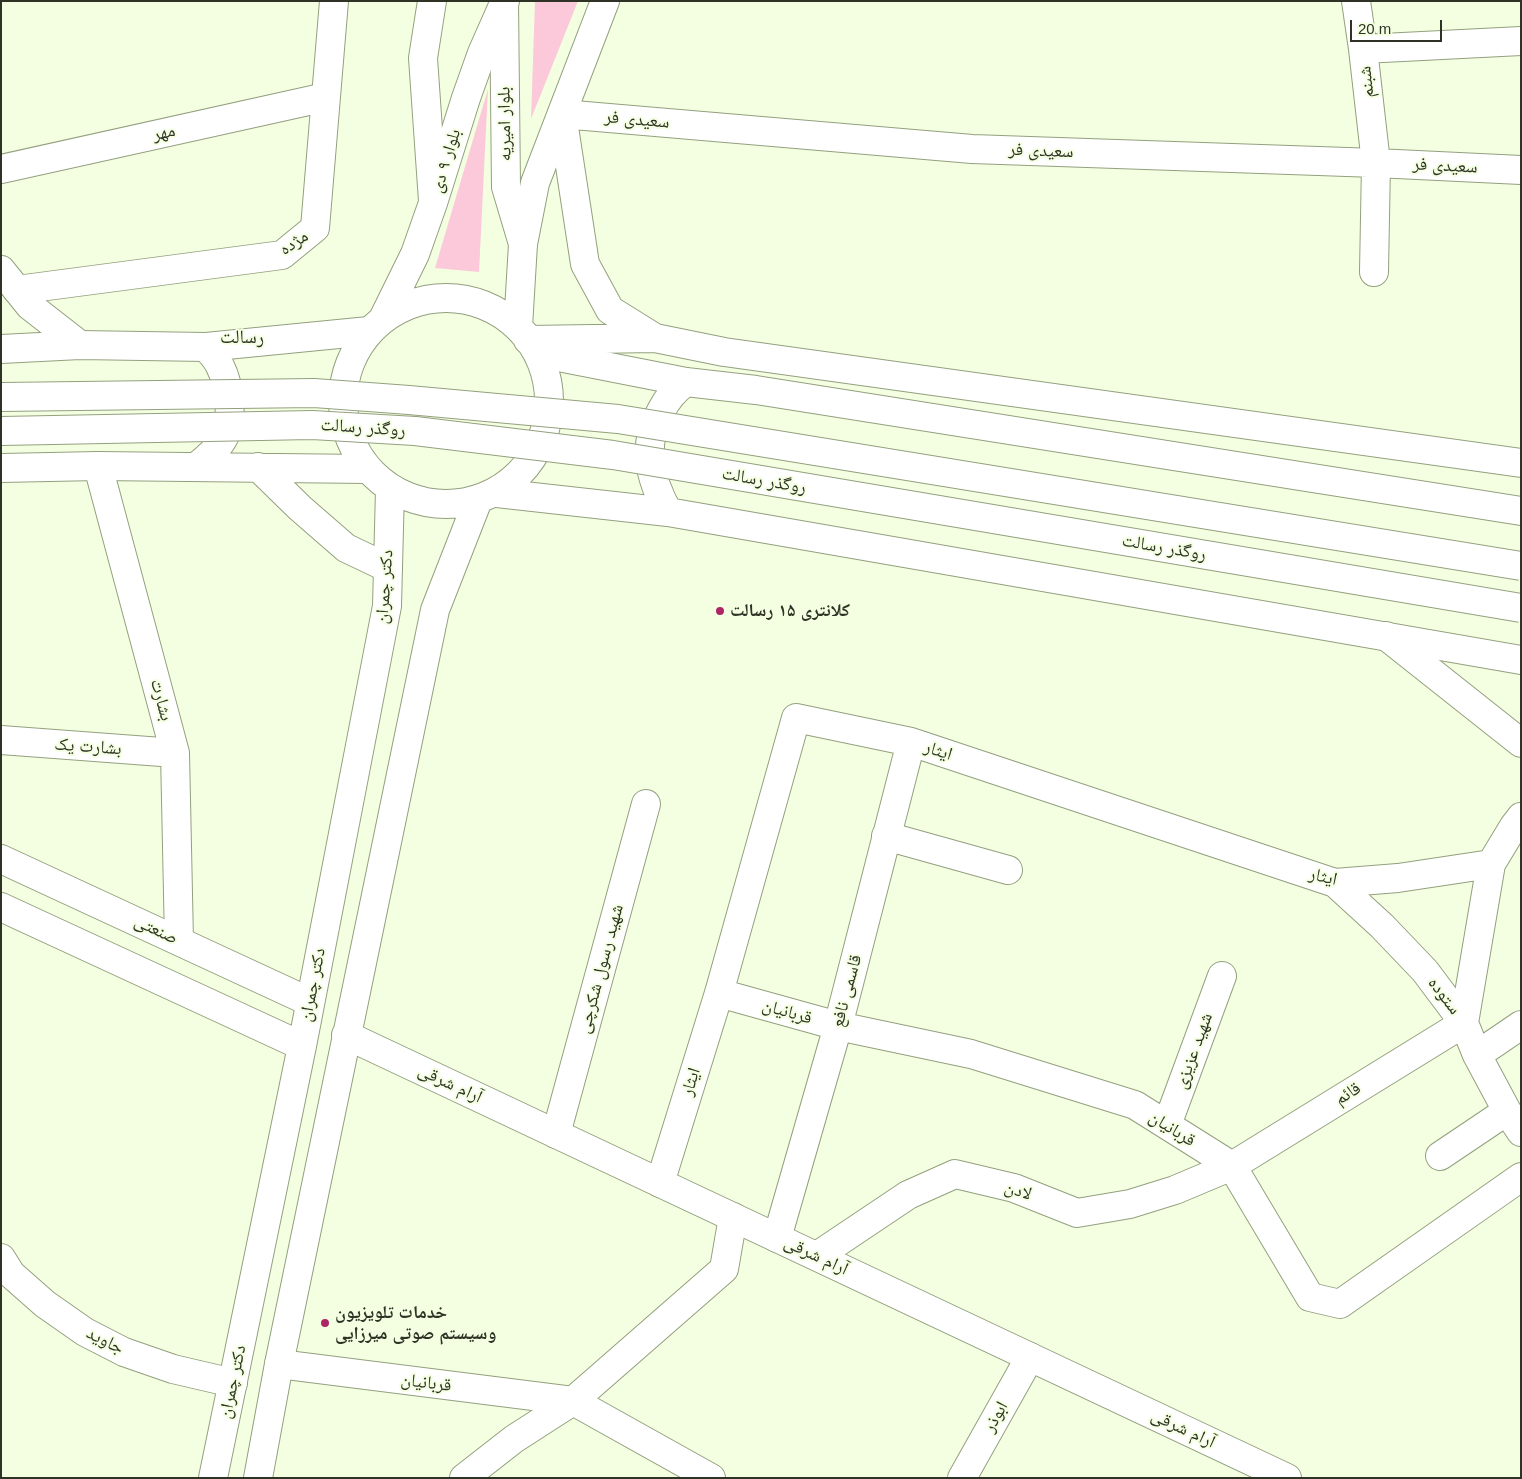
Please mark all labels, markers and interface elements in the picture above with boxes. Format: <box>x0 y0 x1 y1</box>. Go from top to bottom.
scale bar <box>1352 10 1444 42</box>
text: 20 m <box>1358 20 1391 37</box>
street label: شبنم <box>1354 65 1380 99</box>
street label: بلوار امیریه <box>494 87 516 161</box>
street label: سعیدی فر <box>604 106 670 134</box>
street label: مهر <box>151 120 177 146</box>
street label: بلوار ۹ دی <box>426 126 466 196</box>
street label: سعیدی فر <box>1008 139 1074 163</box>
street label: سعیدی فر <box>1412 154 1478 178</box>
street label: مژده <box>275 226 313 260</box>
district label: رسالت <box>220 327 264 349</box>
street label: روگذر رسالت <box>320 414 406 442</box>
street label: روگذر رسالت <box>720 463 808 499</box>
street label: روگذر رسالت <box>1120 530 1208 566</box>
street label: دکتر چمران <box>372 549 398 625</box>
place label: کلانتری ۱۵ رسالت <box>730 600 850 622</box>
marker: کلانتری ۱۵ رسالت <box>714 605 726 617</box>
street label: بشارت <box>145 677 177 723</box>
street label: بشارت یک <box>54 734 122 760</box>
street label: ایثار <box>921 736 955 766</box>
street label: ایثار <box>1307 863 1339 891</box>
street label: شهید رسول شکرچی <box>573 902 629 1036</box>
street label: صنعتی <box>131 911 181 949</box>
street label: دکتر چمران <box>295 946 331 1024</box>
street label: قاسمی نافع <box>827 952 867 1030</box>
street label: ستوده <box>1423 973 1465 1019</box>
street label: قربانیان <box>760 995 814 1029</box>
street label: شهید عزیزی <box>1170 1010 1218 1092</box>
street label: آرام شرقی <box>414 1060 486 1108</box>
street label: ایثار <box>677 1065 705 1099</box>
street label: قائم <box>1331 1078 1365 1110</box>
street label: قربانیان <box>1145 1106 1199 1152</box>
street label: لادن <box>1002 1177 1034 1205</box>
street label: آرام شرقی <box>780 1232 852 1280</box>
place label: خدمات تلویزیون وسیستم صوتی میرزایی <box>335 1302 496 1345</box>
marker: خدمات تلویزیون وسیستم صوتی میرزایی <box>319 1317 331 1329</box>
street label: جاوید <box>83 1322 127 1360</box>
street label: دکتر چمران <box>215 1343 251 1421</box>
street label: قربانیان <box>399 1369 453 1397</box>
street label: ابوذر <box>979 1398 1013 1436</box>
street label: آرام شرقی <box>1147 1405 1219 1453</box>

